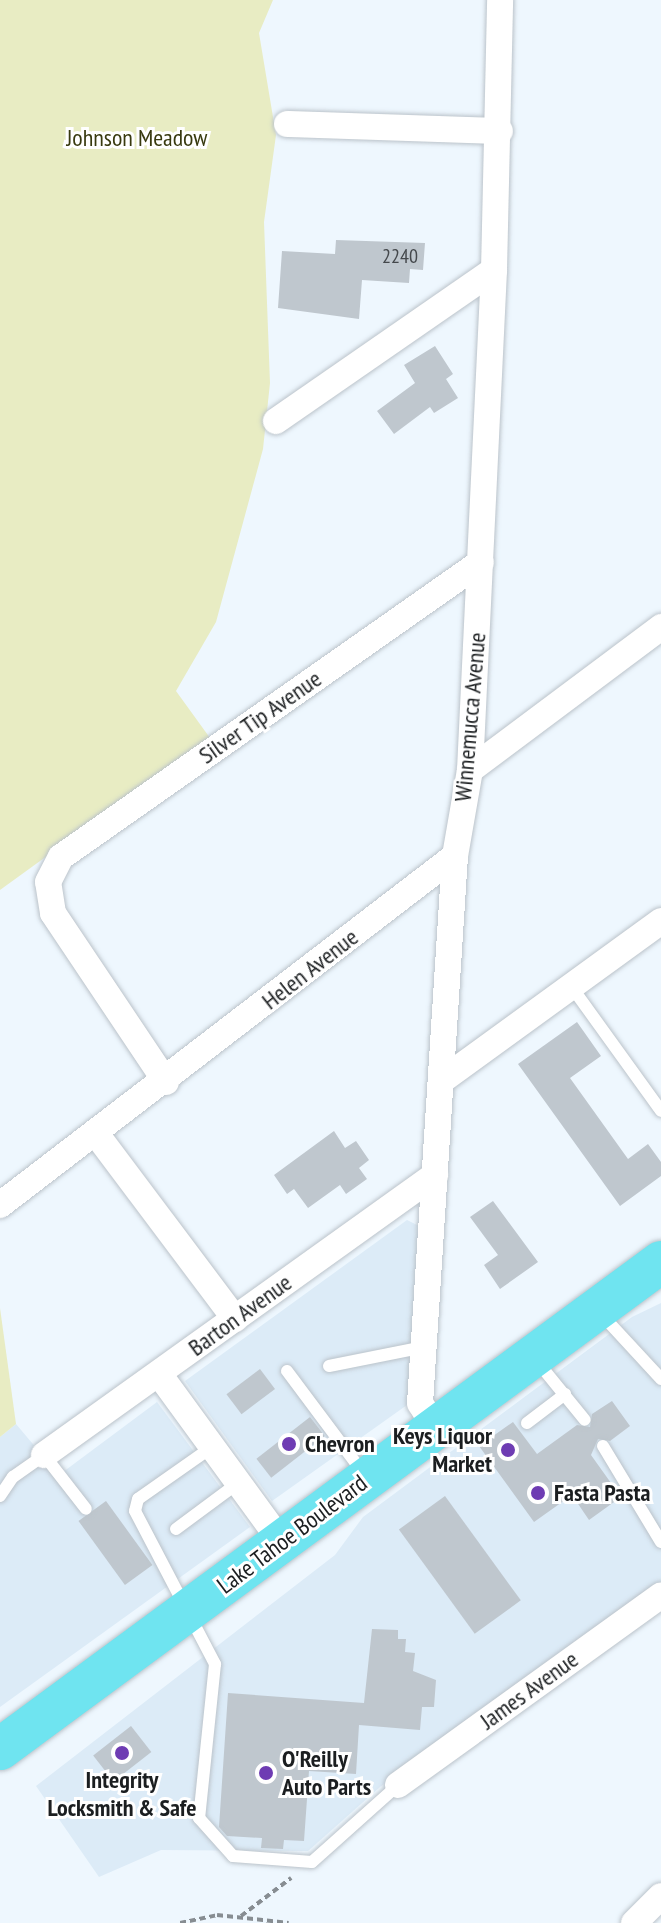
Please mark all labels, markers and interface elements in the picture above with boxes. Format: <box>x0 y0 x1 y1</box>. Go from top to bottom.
park label: Johnson Meadow <box>67 124 207 152</box>
house number: 2240 <box>382 244 418 268</box>
street label: Winnemucca Avenue <box>448 631 492 803</box>
street label: Silver Tip Avenue <box>193 664 327 770</box>
street label: Helen Avenue <box>256 922 364 1016</box>
street label: Barton Avenue <box>183 1268 297 1362</box>
place label: Keys Liquor Market <box>393 1422 492 1478</box>
place label: Chevron <box>305 1430 375 1458</box>
marker: Chevron <box>280 1435 298 1453</box>
marker: Keys Liquor Market <box>499 1441 517 1459</box>
street label: Lake Tahoe Boulevard <box>211 1468 373 1600</box>
place label: Fasta Pasta <box>554 1479 650 1507</box>
marker: Fasta Pasta <box>529 1484 547 1502</box>
street label: James Avenue <box>474 1645 584 1735</box>
marker: Integrity Locksmith & Safe <box>113 1744 131 1762</box>
place label: O'Reilly Auto Parts <box>282 1745 371 1801</box>
marker: O'Reilly Auto Parts <box>257 1764 275 1782</box>
place label: Integrity Locksmith & Safe <box>47 1766 197 1822</box>

